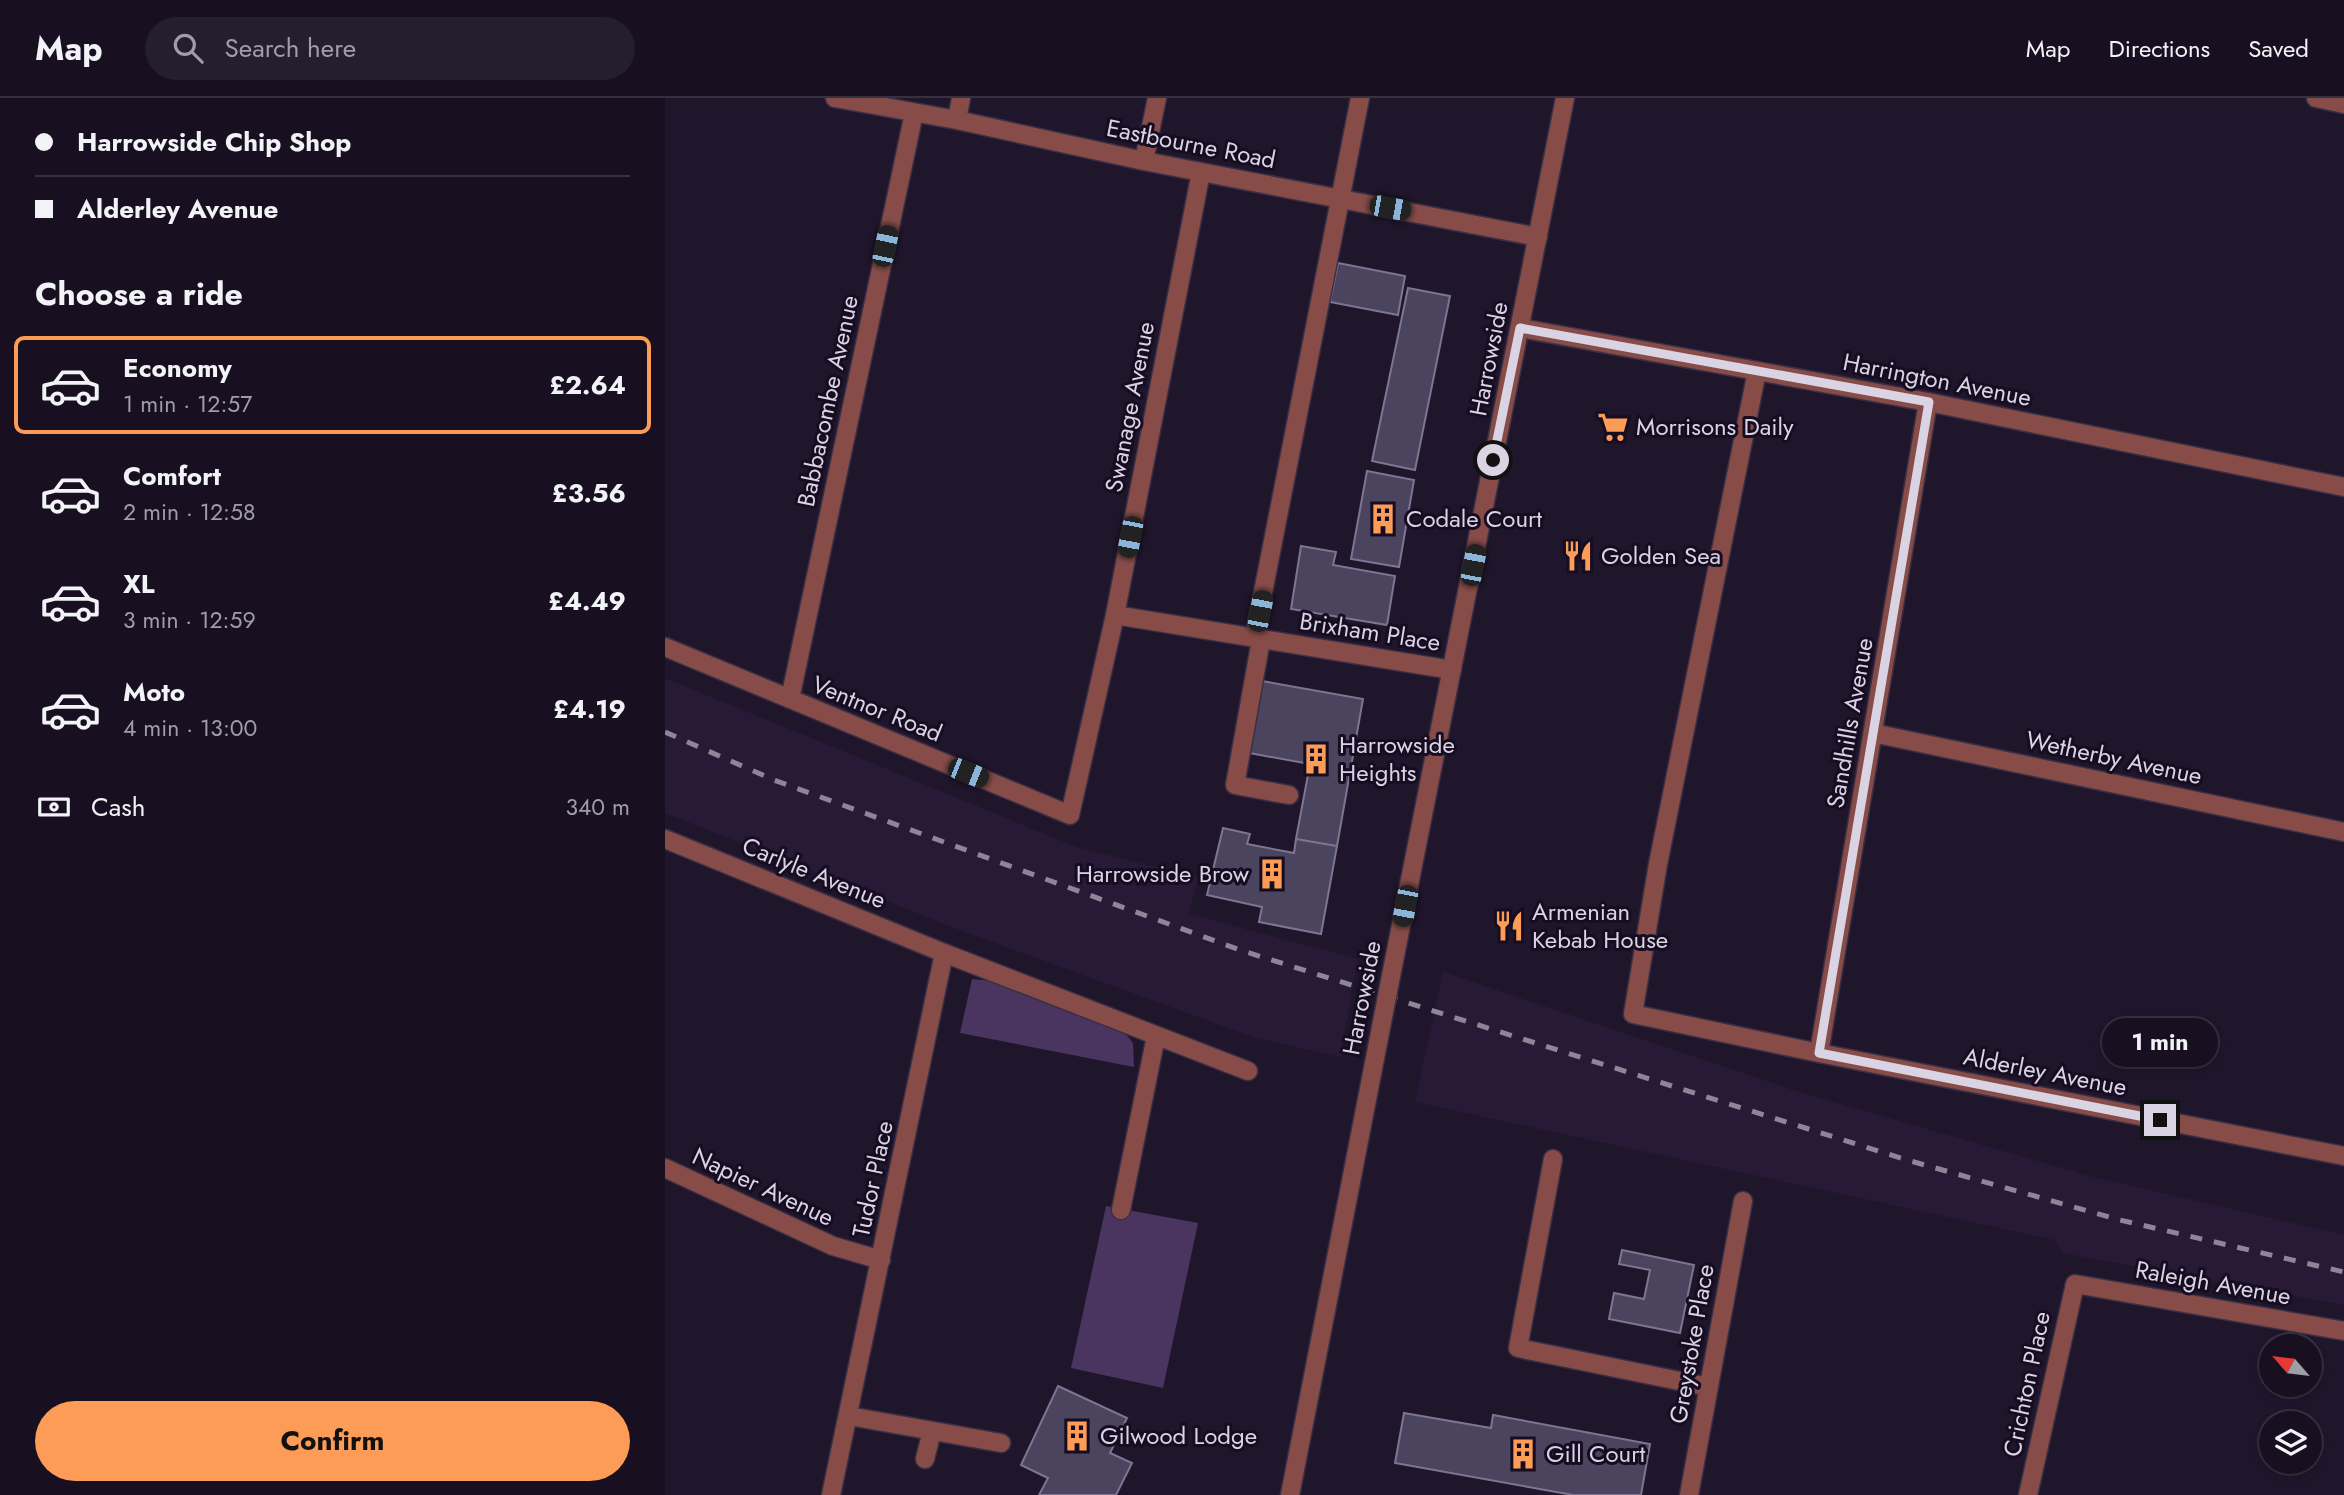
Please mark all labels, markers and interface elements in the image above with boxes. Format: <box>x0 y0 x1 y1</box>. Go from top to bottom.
search box <box>145 17 635 80</box>
text: Map <box>35 25 103 72</box>
icon: search <box>169 29 207 67</box>
text: Search here <box>225 29 356 67</box>
text: Map <box>2026 31 2071 66</box>
text: Directions <box>2109 31 2210 66</box>
text: Saved <box>2248 31 2309 66</box>
street label: Eastbourne Road <box>1103 110 1279 177</box>
text: Harrowside Chip Shop <box>77 123 351 161</box>
text: Alderley Avenue <box>77 190 278 228</box>
car <box>1368 194 1413 222</box>
car <box>871 223 900 269</box>
text: Choose a ride <box>35 271 243 317</box>
street label: Babbacombe Avenue <box>788 292 867 510</box>
street label: Harrowside <box>1460 299 1517 419</box>
street label: Swanage Avenue <box>1096 319 1163 495</box>
street label: Harrington Avenue <box>1840 344 2034 415</box>
text: Economy <box>123 349 232 387</box>
icon: car <box>39 354 102 417</box>
text: £2.64 <box>549 366 626 404</box>
text: 1 min · 12:57 <box>123 387 252 421</box>
place label: Morrisons Daily <box>1636 409 1794 444</box>
supermarket icon: Morrisons Daily <box>1596 410 1630 444</box>
route start <box>1477 444 1509 476</box>
text: Comfort <box>123 457 221 495</box>
icon: car <box>39 462 102 525</box>
text: £3.56 <box>552 474 626 512</box>
text: 2 min · 12:58 <box>123 495 256 529</box>
place label: Codale Court <box>1406 501 1542 536</box>
building icon: Codale Court <box>1366 502 1400 536</box>
car <box>1116 514 1145 560</box>
place label: Golden Sea <box>1601 538 1721 573</box>
restaurant icon: Golden Sea <box>1561 539 1595 573</box>
car <box>1459 542 1488 588</box>
text: XL <box>123 565 155 603</box>
icon: car <box>39 570 102 633</box>
text: £4.49 <box>548 582 626 620</box>
car <box>1246 588 1275 634</box>
text: 3 min · 12:59 <box>123 603 256 637</box>
street label: Brixham Place <box>1297 603 1443 660</box>
street label: Sandhills Avenue <box>1817 635 1882 811</box>
street label: Ventnor Road <box>807 667 948 751</box>
text: Moto <box>123 673 185 711</box>
icon: car <box>39 678 102 741</box>
text: £4.19 <box>553 690 626 728</box>
text: 4 min · 13:00 <box>123 711 257 745</box>
street label: Wetherby Avenue <box>2023 722 2205 793</box>
place label: Harrowside Heights <box>1339 727 1455 790</box>
building icon: Harrowside Heights <box>1299 742 1333 776</box>
car <box>945 755 992 791</box>
icon: cash <box>35 788 73 826</box>
text: Cash <box>91 788 145 826</box>
text: 340 m <box>565 790 630 824</box>
street label: Carlyle Avenue <box>737 828 891 917</box>
place label: Harrowside Brow <box>1076 856 1250 891</box>
building icon: Harrowside Brow <box>1255 857 1289 891</box>
car <box>1391 883 1420 929</box>
place label: Armenian Kebab House <box>1532 894 1668 957</box>
restaurant icon: Armenian Kebab House <box>1492 909 1526 943</box>
street label: Harrowside <box>1333 938 1390 1058</box>
callout: 1 min <box>2102 1018 2218 1068</box>
text: 1 min <box>2131 1025 2189 1059</box>
street label: Alderley Avenue <box>1960 1039 2130 1104</box>
route end <box>2144 1104 2176 1136</box>
street label: Tudor Place <box>843 1117 902 1240</box>
street label: Napier Avenue <box>687 1138 840 1235</box>
street label: Raleigh Avenue <box>2133 1252 2294 1313</box>
street label: Greystoke Place <box>1660 1261 1723 1426</box>
street label: Crichton Place <box>1994 1308 2059 1460</box>
north arrow <box>2259 1334 2322 1396</box>
map controls <box>2259 1334 2322 1474</box>
button: Confirm <box>35 1401 630 1481</box>
button: layers <box>2259 1411 2322 1474</box>
place label: Gilwood Lodge <box>1100 1418 1257 1453</box>
building icon: Gilwood Lodge <box>1060 1419 1094 1453</box>
place label: Gill Court <box>1546 1436 1645 1471</box>
building icon: Gill Court <box>1506 1437 1540 1471</box>

